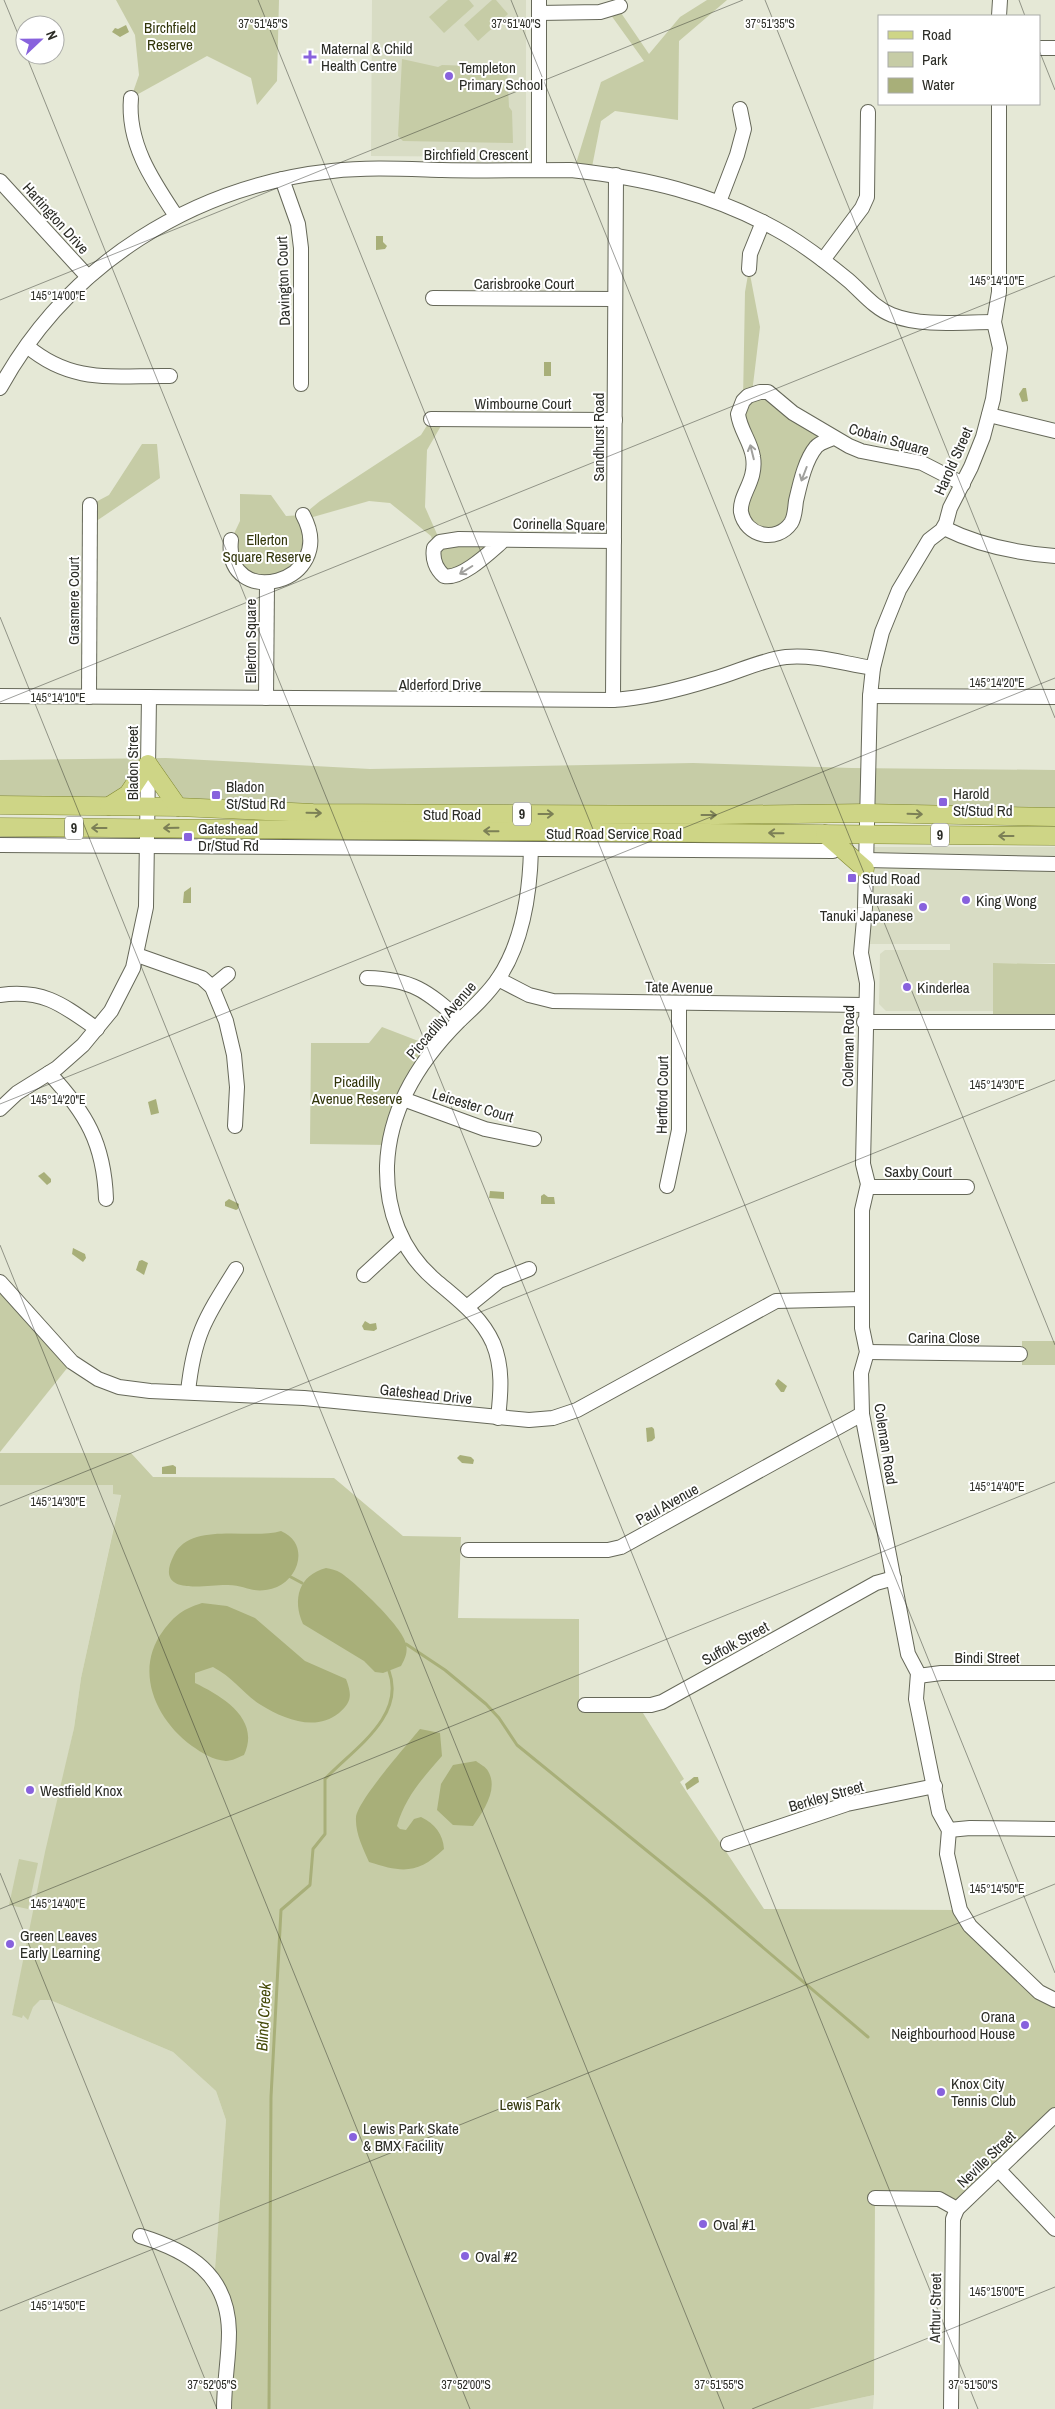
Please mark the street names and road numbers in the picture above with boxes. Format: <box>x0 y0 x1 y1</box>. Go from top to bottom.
street label: Birchfield Crescent <box>424 144 529 165</box>
street label: Hartington Drive <box>18 177 94 259</box>
street label: Davington Court <box>271 235 295 326</box>
street label: Carisbrooke Court <box>474 273 575 294</box>
street label: Wimbourne Court <box>474 393 572 414</box>
street label: Sandhurst Road <box>588 393 609 481</box>
street label: Cobain Square <box>846 418 932 461</box>
street label: Harold Street <box>929 423 978 498</box>
street label: Corinella Square <box>513 513 605 535</box>
street label: Grasmere Court <box>63 556 84 645</box>
street label: Ellerton Square <box>240 598 261 683</box>
street label: Alderford Drive <box>398 674 482 695</box>
street label: Bladon Street <box>122 725 143 800</box>
road number: 9 <box>513 802 531 826</box>
street label: Stud Road <box>423 804 481 825</box>
road number: 9 <box>65 816 83 840</box>
street label: Stud Road Service Road <box>546 823 682 844</box>
road number: 9 <box>931 824 949 846</box>
street label: Piccadilly Avenue <box>401 976 481 1063</box>
street label: Tate Avenue <box>645 976 713 998</box>
street label: Coleman Road <box>837 1005 859 1087</box>
street label: Hertford Court <box>651 1055 673 1134</box>
street label: Leicester Court <box>430 1083 517 1128</box>
street label: Saxby Court <box>884 1161 952 1182</box>
street label: Carina Close <box>908 1327 980 1348</box>
street label: Gateshead Drive <box>379 1379 473 1409</box>
street label: Coleman Road <box>869 1402 903 1486</box>
street label: Paul Avenue <box>632 1478 702 1530</box>
street label: Suffolk Street <box>698 1616 773 1670</box>
street label: Bindi Street <box>955 1647 1020 1668</box>
street label: Berkley Street <box>786 1775 867 1817</box>
street label: Neville Street <box>952 2125 1020 2192</box>
street label: Arthur Street <box>924 2272 946 2344</box>

